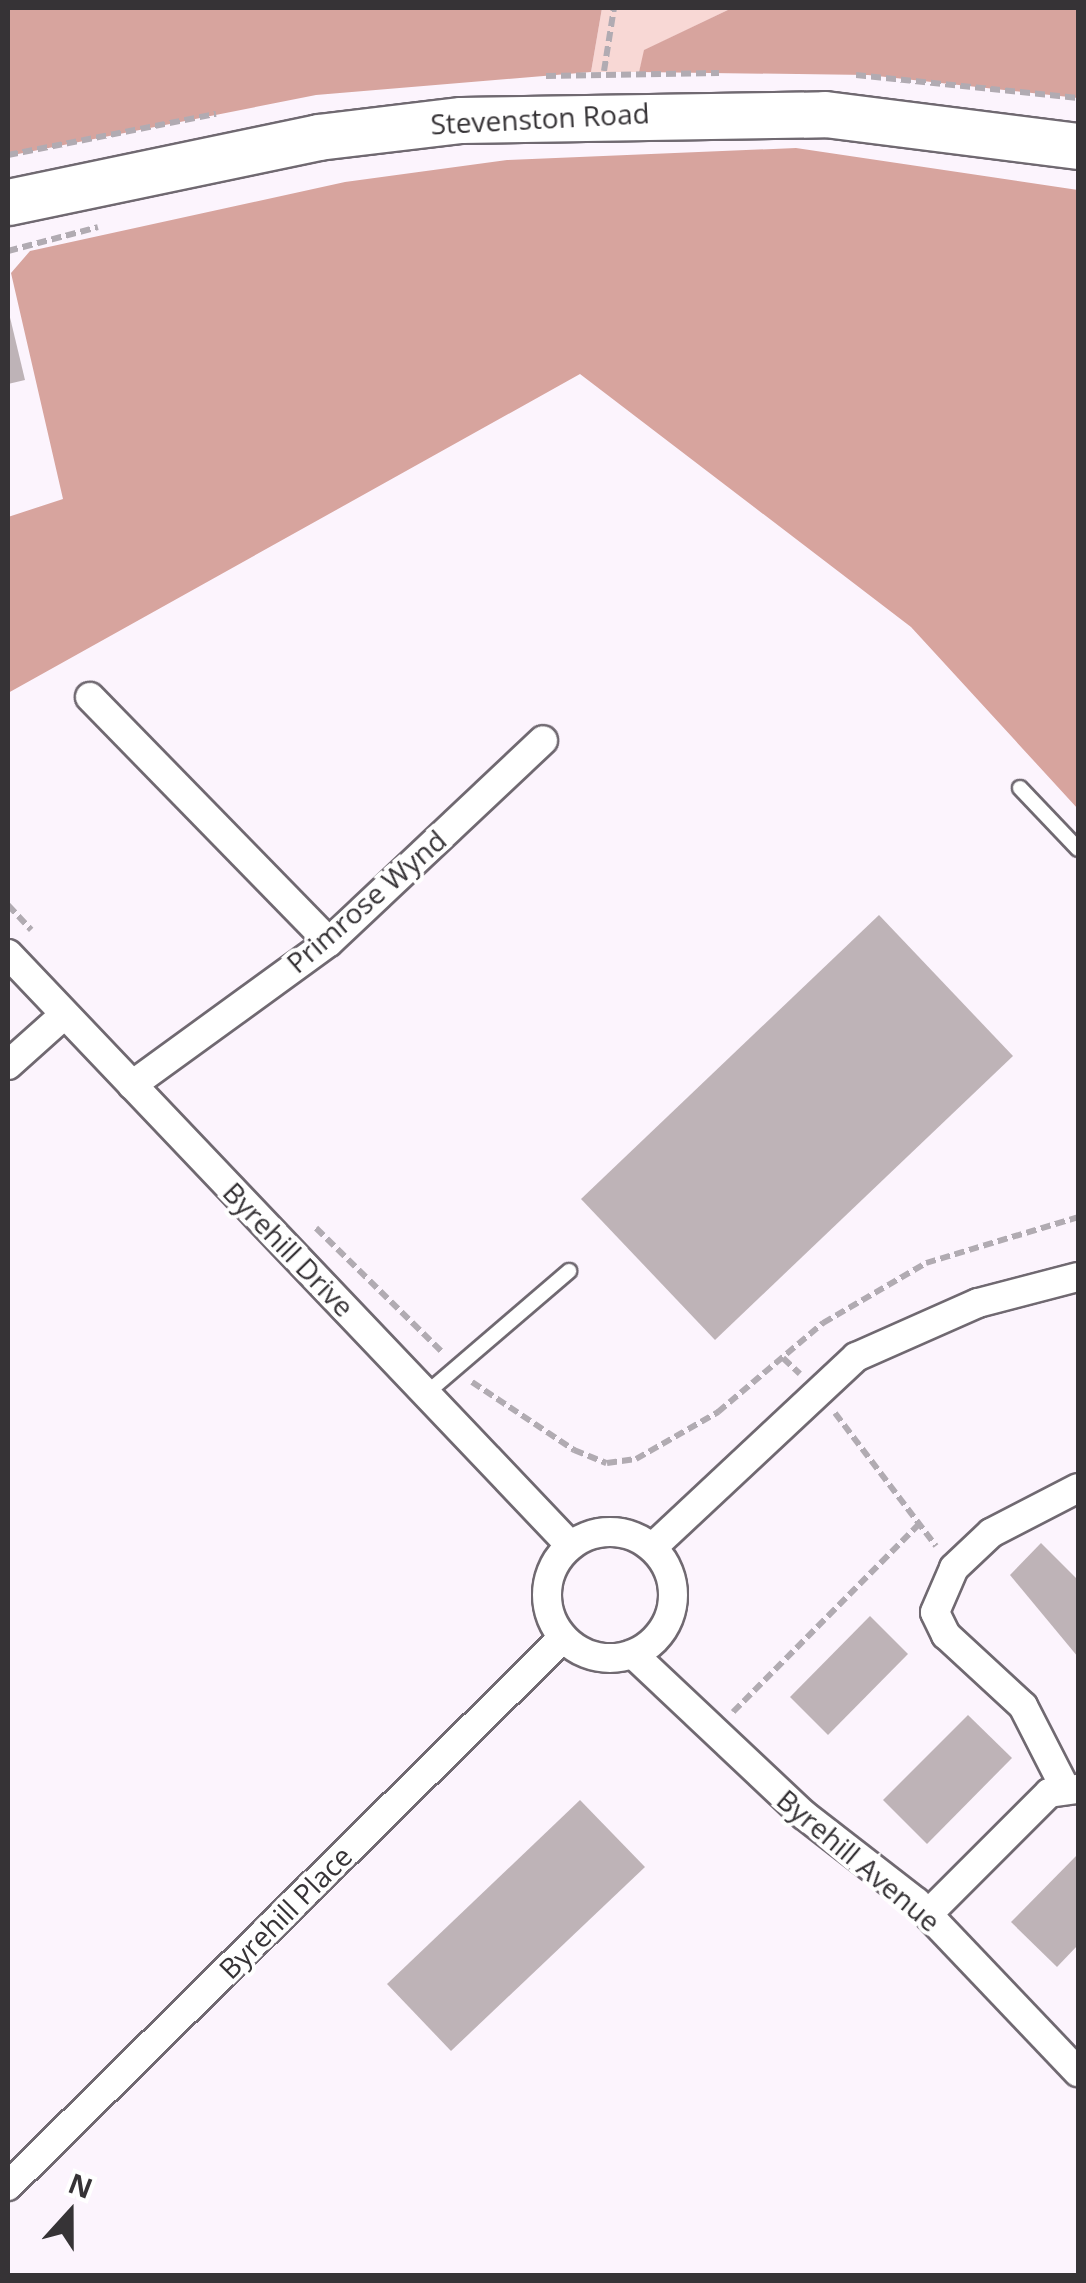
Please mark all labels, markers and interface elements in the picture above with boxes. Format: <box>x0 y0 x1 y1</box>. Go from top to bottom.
street label: Stevenston Road <box>430 95 650 141</box>
street label: Primrose Wynd <box>279 823 453 979</box>
street label: Byrehill Drive <box>217 1175 361 1323</box>
street label: Byrehill Avenue <box>771 1782 947 1938</box>
street label: Byrehill Place <box>212 1839 358 1985</box>
north arrow <box>20 2163 120 2263</box>
text: N <box>63 2163 98 2207</box>

